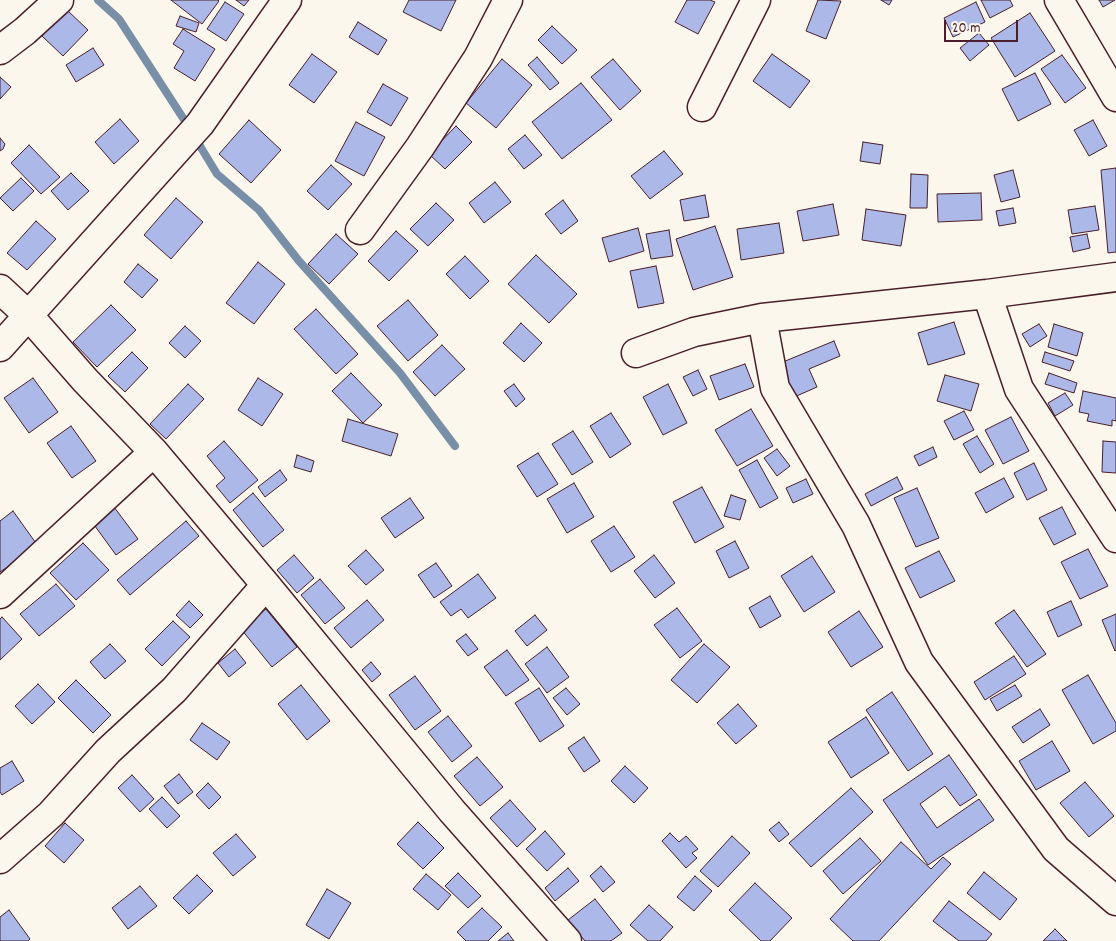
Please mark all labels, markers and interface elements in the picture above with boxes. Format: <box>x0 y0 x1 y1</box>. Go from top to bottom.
scale bar <box>946 10 1020 42</box>
text: 20 m <box>952 18 980 40</box>

